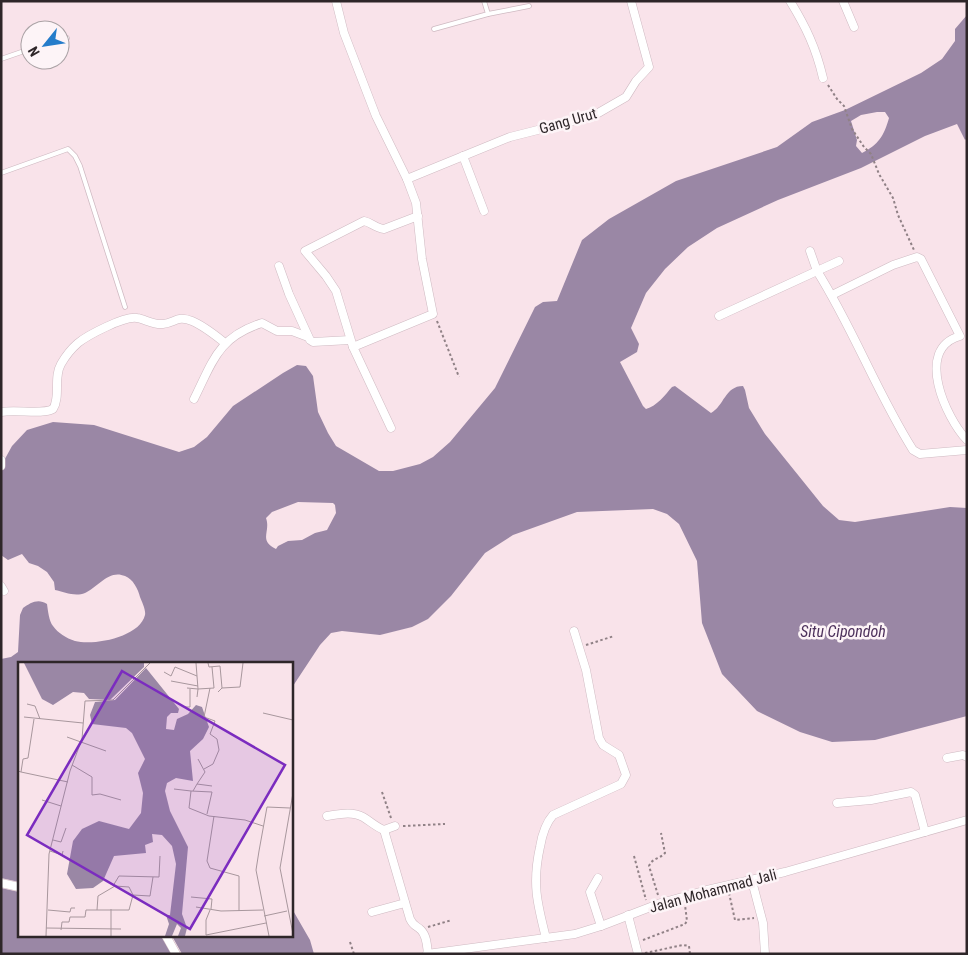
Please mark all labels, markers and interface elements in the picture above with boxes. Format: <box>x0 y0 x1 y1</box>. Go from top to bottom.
north arrow <box>20 20 70 70</box>
text: N <box>25 44 43 59</box>
street label: Gang Urut <box>537 104 599 138</box>
water label: Situ Cipondoh <box>800 622 886 641</box>
inset map <box>18 662 292 938</box>
street label: Jalan Mohammad Jali <box>647 865 779 917</box>

